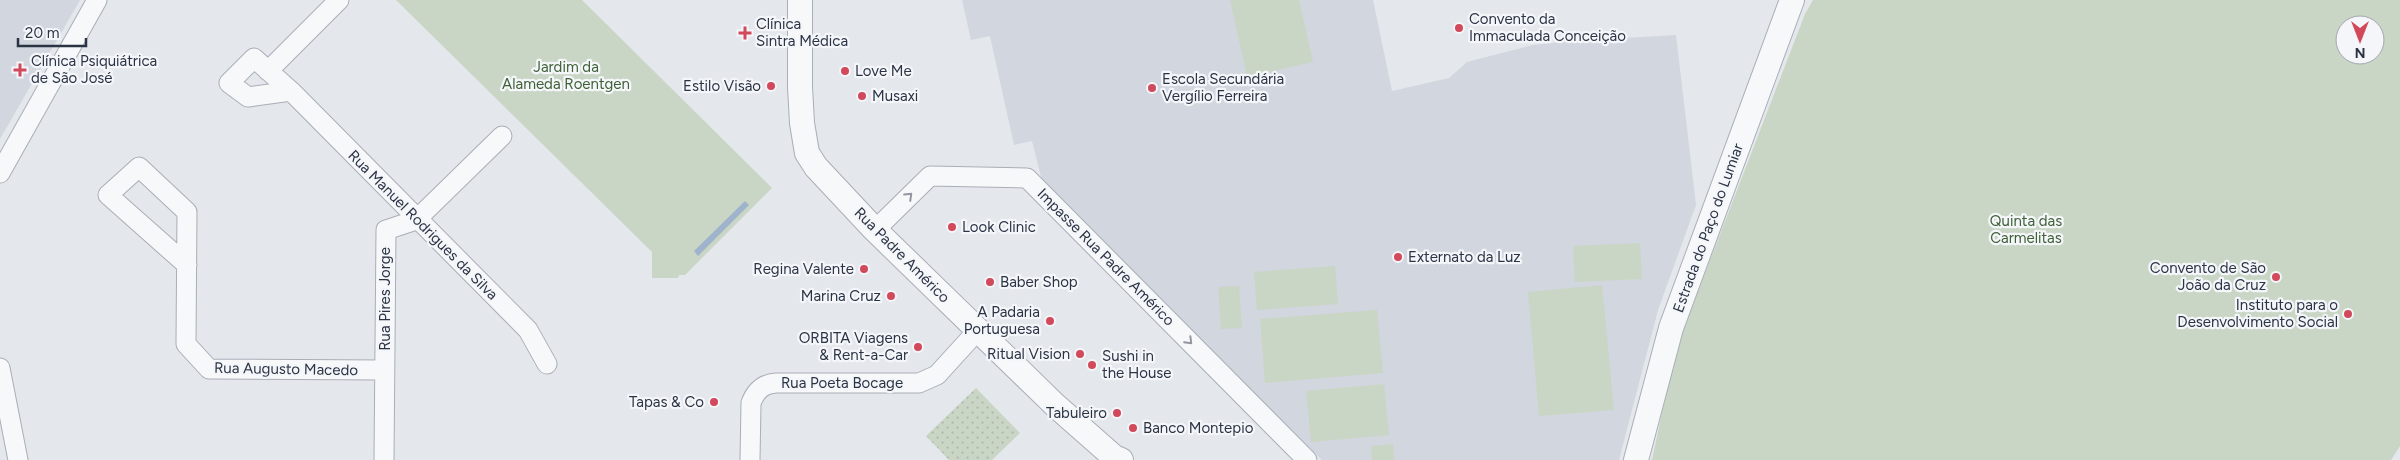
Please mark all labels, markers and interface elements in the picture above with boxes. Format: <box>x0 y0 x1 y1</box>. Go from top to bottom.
place label: Convento da Immaculada Conceição <box>1469 10 1626 45</box>
scale bar <box>18 15 85 47</box>
place label: Clínica Sintra Médica <box>756 15 848 50</box>
north arrow <box>2335 15 2385 65</box>
marker: Convento da Immaculada Conceição <box>1453 22 1465 34</box>
text: 20 m <box>25 24 59 42</box>
marker: Clínica Sintra Médica <box>738 26 752 40</box>
text: N <box>2355 44 2365 61</box>
place label: Clínica Psiquiátrica de São José <box>31 52 157 87</box>
park label: Jardim da Alameda Roentgen <box>502 58 630 93</box>
place label: Love Me <box>855 62 912 80</box>
marker: Clínica Psiquiátrica de São José <box>13 63 27 77</box>
marker: Love Me <box>839 65 851 77</box>
place label: Escola Secundária Vergílio Ferreira <box>1162 70 1284 105</box>
place label: Estilo Visão <box>683 77 761 95</box>
marker: Estilo Visão <box>765 80 777 92</box>
marker: Escola Secundária Vergílio Ferreira <box>1146 82 1158 94</box>
place label: Musaxi <box>872 87 918 105</box>
marker: Musaxi <box>856 90 868 102</box>
street label: Estrada do Paço do Lumiar <box>1669 141 1747 315</box>
street label: Rua Manuel Rodrigues da Silva <box>344 146 502 304</box>
street label: Impasse Rua Padre Américo <box>1034 185 1179 330</box>
one-way arrow <box>904 193 913 202</box>
street label: Rua Padre Américo <box>851 204 954 307</box>
park label: Quinta das Carmelitas <box>1990 212 2062 247</box>
place label: Look Clinic <box>962 218 1036 236</box>
marker: Look Clinic <box>946 221 958 233</box>
street label: Rua Pires Jorge <box>376 247 394 351</box>
place label: Externato da Luz <box>1408 248 1521 266</box>
marker: Externato da Luz <box>1392 251 1404 263</box>
place label: Convento de São João da Cruz <box>2150 259 2266 294</box>
place label: Regina Valente <box>753 260 854 278</box>
marker: Regina Valente <box>858 263 870 275</box>
marker: Convento de São João da Cruz <box>2270 271 2282 283</box>
place label: Baber Shop <box>1000 273 1078 291</box>
marker: Baber Shop <box>984 276 996 288</box>
place label: Marina Cruz <box>801 287 881 305</box>
marker: Marina Cruz <box>885 290 897 302</box>
place label: Instituto para o Desenvolvimento Social <box>2177 296 2338 331</box>
place label: A Padaria Portuguesa <box>964 303 1040 338</box>
marker: Instituto para o Desenvolvimento Social <box>2342 308 2354 320</box>
marker: A Padaria Portuguesa <box>1044 315 1056 327</box>
place label: ORBITA Viagens & Rent-a-Car <box>799 329 908 364</box>
one-way arrow <box>1183 335 1192 344</box>
marker: ORBITA Viagens & Rent-a-Car <box>912 341 924 353</box>
place label: Ritual Vision <box>987 345 1070 363</box>
place label: Sushi in the House <box>1102 347 1171 382</box>
marker: Ritual Vision <box>1074 348 1086 360</box>
street label: Rua Augusto Macedo <box>214 359 358 379</box>
marker: Sushi in the House <box>1086 359 1098 371</box>
street label: Rua Poeta Bocage <box>781 374 903 392</box>
place label: Tapas & Co <box>629 393 704 411</box>
marker: Tapas & Co <box>708 396 720 408</box>
place label: Tabuleiro <box>1046 404 1107 422</box>
marker: Tabuleiro <box>1111 407 1123 419</box>
place label: Banco Montepio <box>1143 419 1254 437</box>
marker: Banco Montepio <box>1127 422 1139 434</box>

